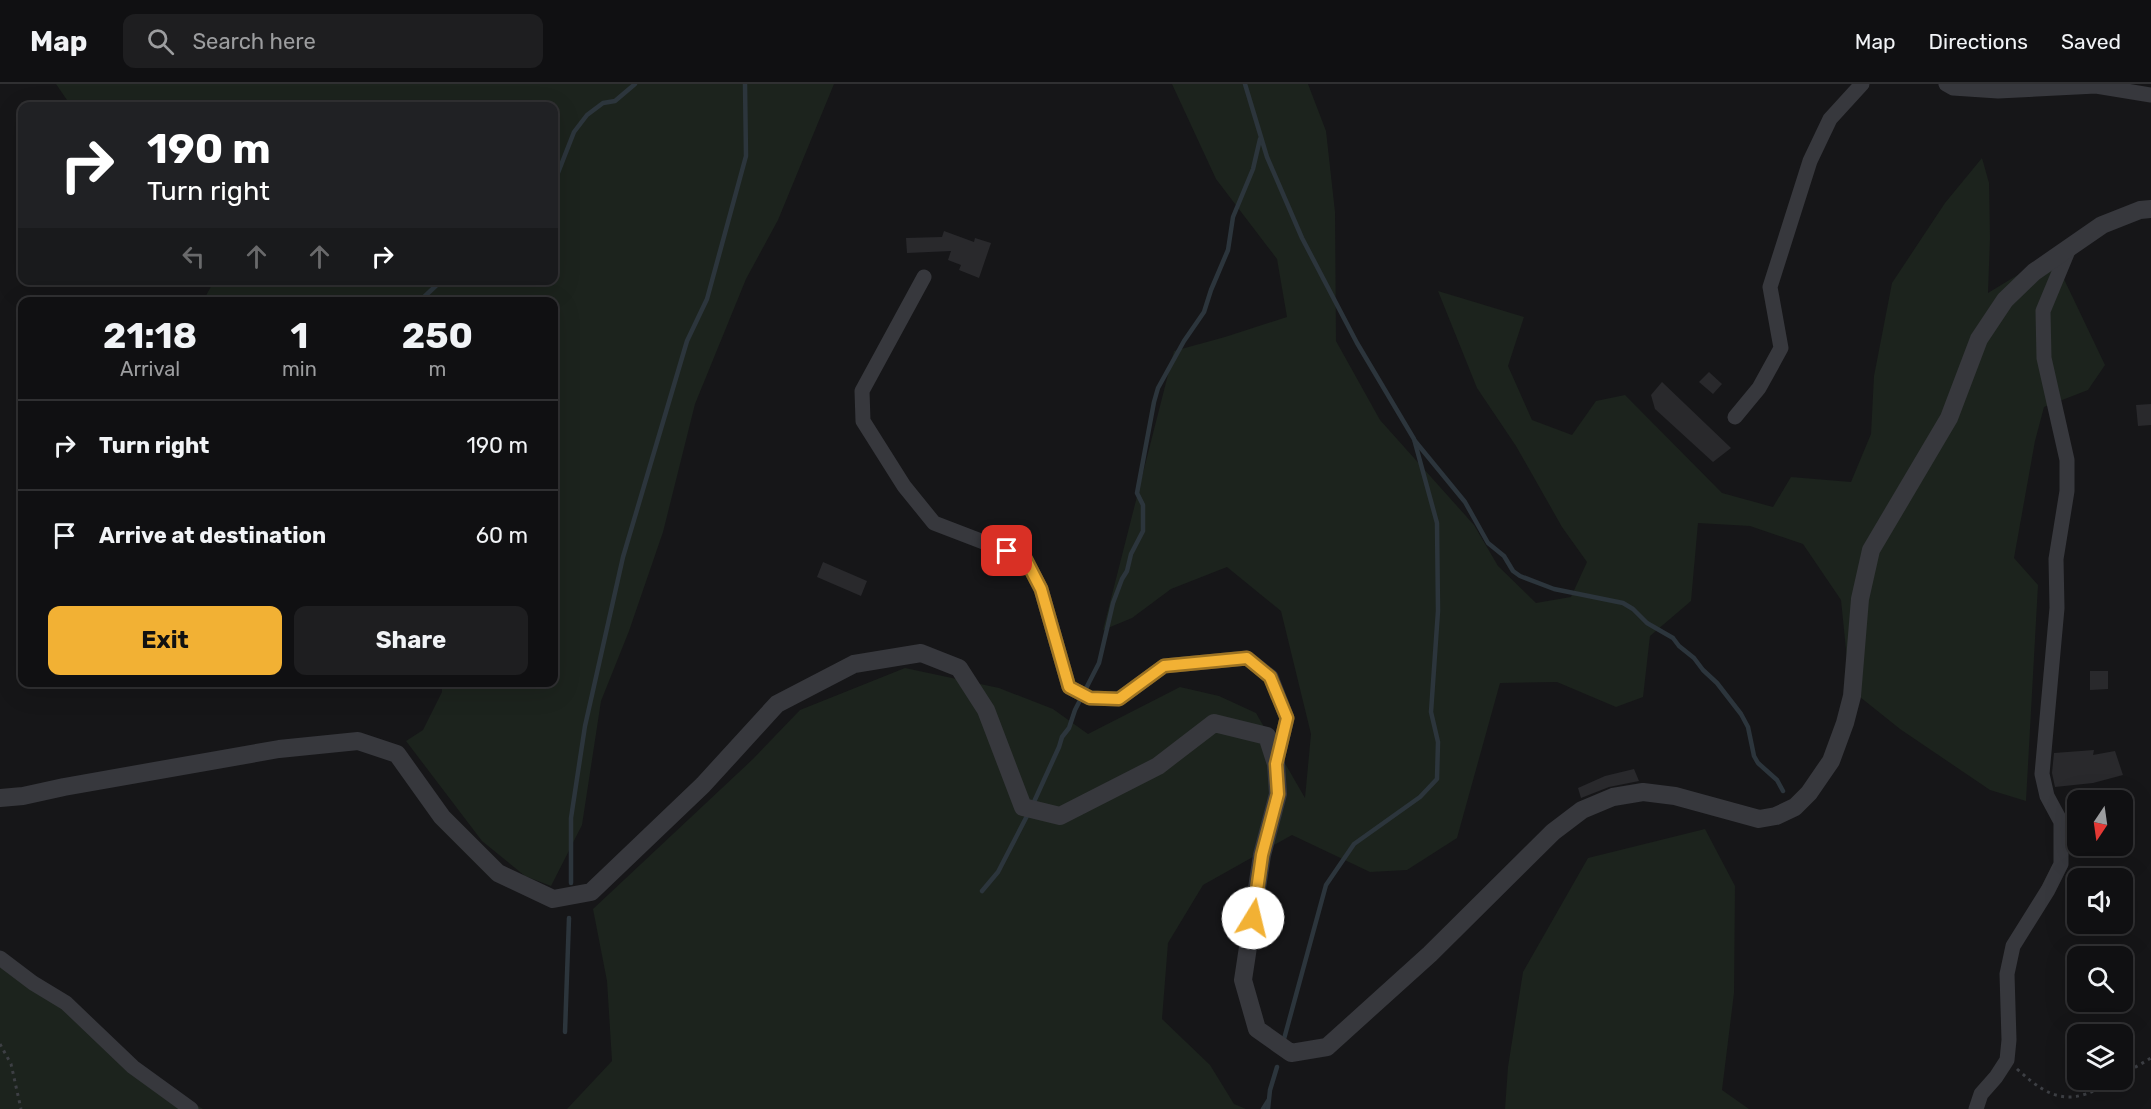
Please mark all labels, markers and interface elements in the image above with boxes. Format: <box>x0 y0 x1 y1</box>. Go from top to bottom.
search box <box>123 14 543 68</box>
text: Map <box>30 25 87 58</box>
icon: search <box>144 25 177 58</box>
text: Search here <box>192 28 316 55</box>
text: Map <box>1855 29 1896 54</box>
text: Directions <box>1929 29 2028 54</box>
text: Saved <box>2061 29 2121 54</box>
text: 190 m <box>147 124 271 174</box>
icon: right <box>48 126 126 204</box>
text: Turn right <box>147 175 270 207</box>
icon: left <box>177 240 210 273</box>
icon: ahead <box>240 240 273 273</box>
icon: ahead <box>303 240 336 273</box>
icon: right <box>366 240 399 273</box>
text: 21:18 <box>103 314 197 357</box>
text: 1 <box>291 314 308 357</box>
text: 250 <box>402 314 473 357</box>
text: Arrival <box>120 357 180 381</box>
text: min <box>282 357 317 381</box>
text: m <box>429 357 446 381</box>
icon: right <box>48 429 81 462</box>
text: Turn right <box>99 432 209 459</box>
text: 190 m <box>467 432 528 459</box>
icon: arrive <box>48 519 81 552</box>
text: Arrive at destination <box>99 522 326 549</box>
text: 60 m <box>476 522 528 549</box>
pin <box>981 525 1032 576</box>
icon: arrive <box>990 534 1023 567</box>
button: Exit <box>48 606 282 675</box>
button: Share <box>294 606 528 675</box>
north arrow <box>2067 790 2133 856</box>
map controls <box>2067 790 2133 1090</box>
button: sound <box>2067 868 2133 934</box>
position arrow <box>1221 886 1285 950</box>
button: search <box>2067 946 2133 1012</box>
button: layers <box>2067 1024 2133 1090</box>

